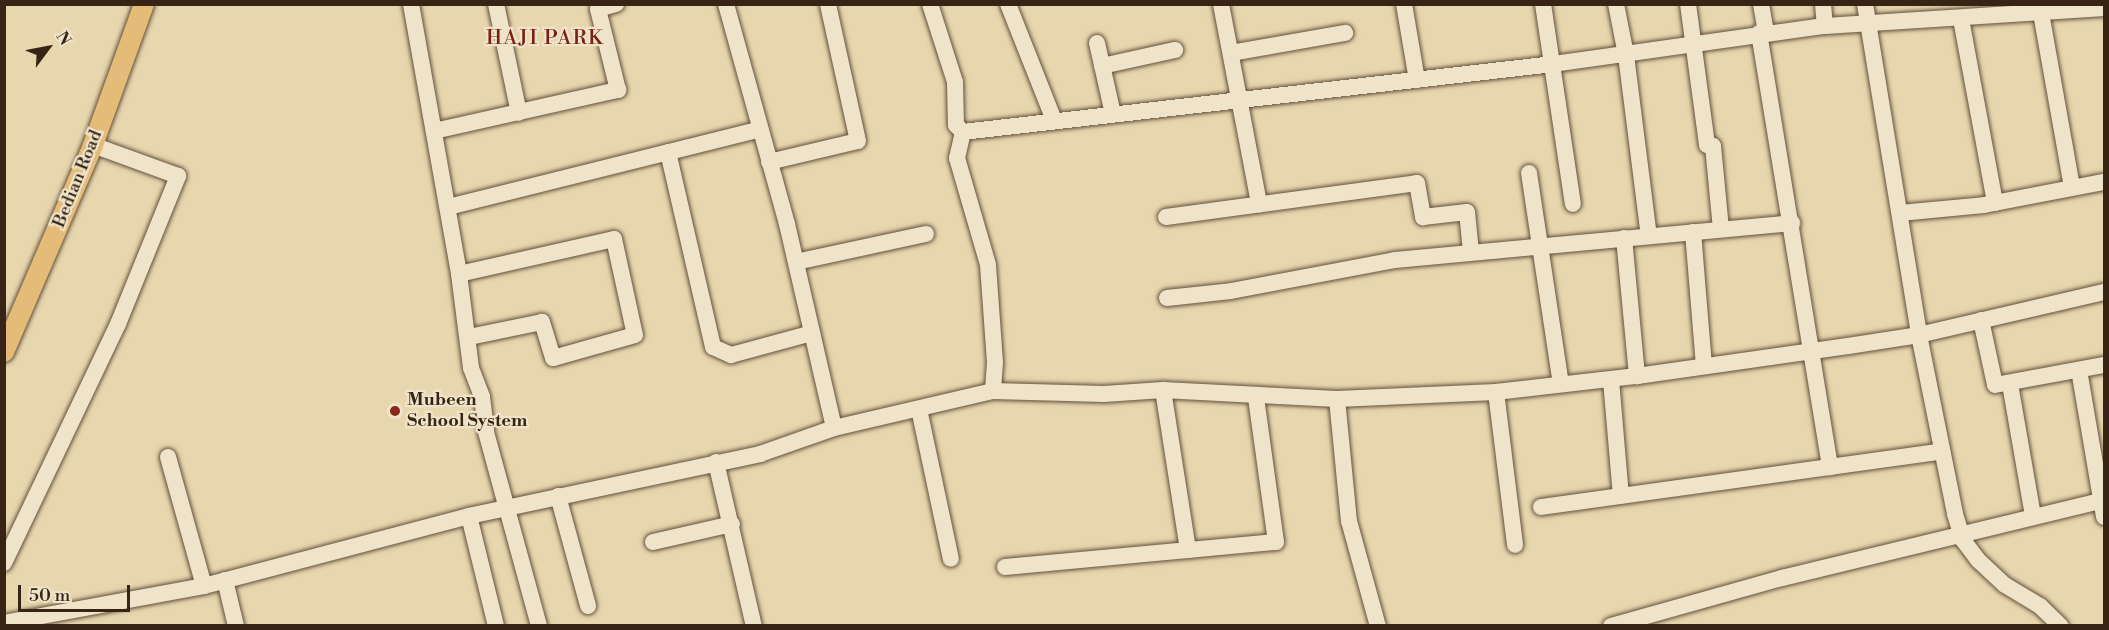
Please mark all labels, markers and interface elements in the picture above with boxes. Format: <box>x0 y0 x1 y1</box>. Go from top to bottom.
north arrow <box>18 18 78 78</box>
district label: HAJI PARK <box>486 26 604 50</box>
text: N <box>51 28 75 49</box>
street label: Bedian Road <box>49 127 107 231</box>
place label: Mubeen School System <box>407 390 527 432</box>
marker: Mubeen School System <box>388 404 402 418</box>
scale bar <box>21 573 134 611</box>
text: 50 m <box>29 584 70 607</box>

